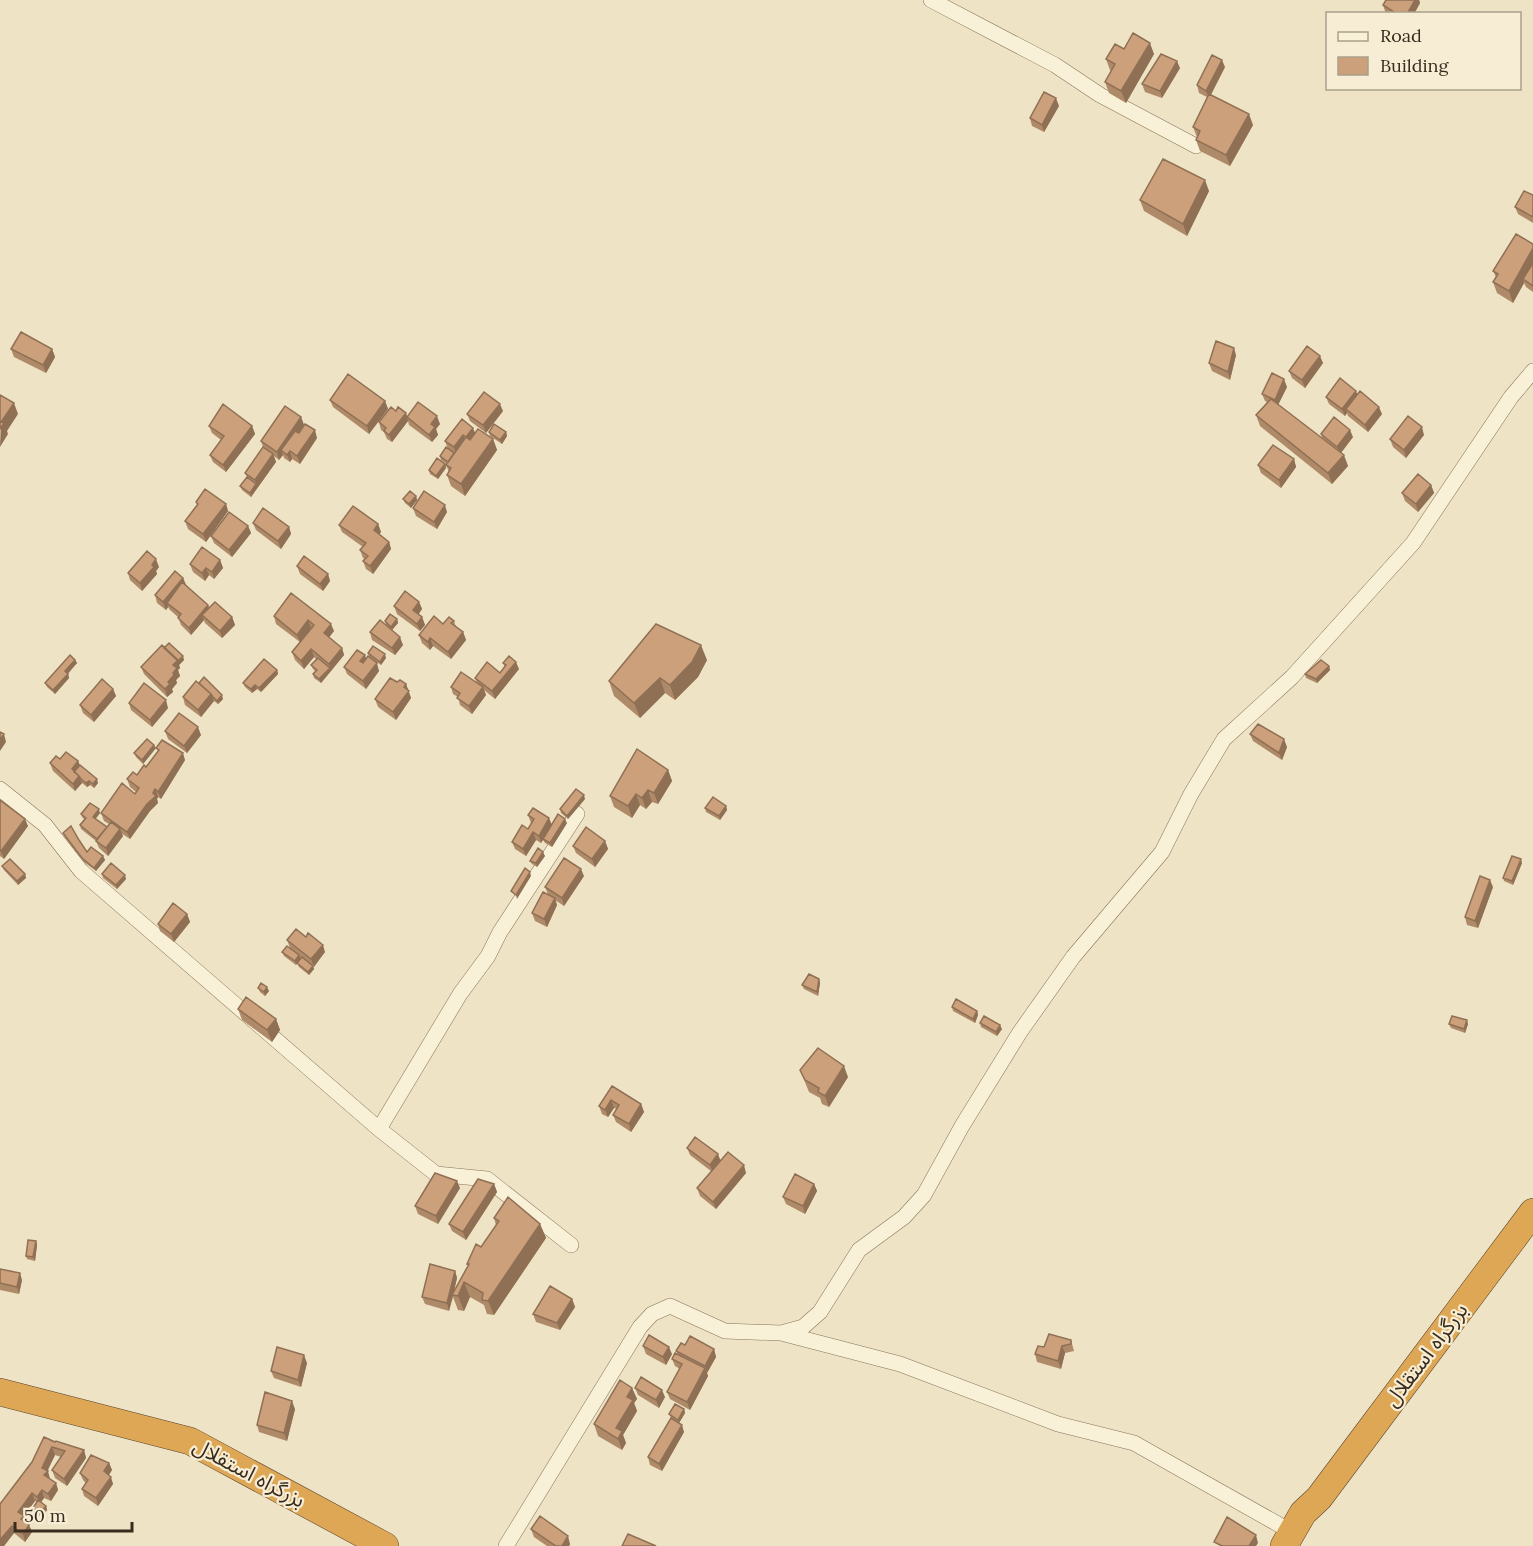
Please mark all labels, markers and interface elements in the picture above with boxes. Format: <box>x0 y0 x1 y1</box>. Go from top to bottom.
legend <box>1326 12 1521 90</box>
text: Road <box>1380 24 1422 47</box>
text: Building <box>1380 54 1450 77</box>
street label: بزرگراه استقلال <box>1378 1297 1473 1412</box>
street label: بزرگراه استقلال <box>189 1432 310 1513</box>
scale bar <box>15 1495 132 1533</box>
text: 50 m <box>24 1504 66 1527</box>

